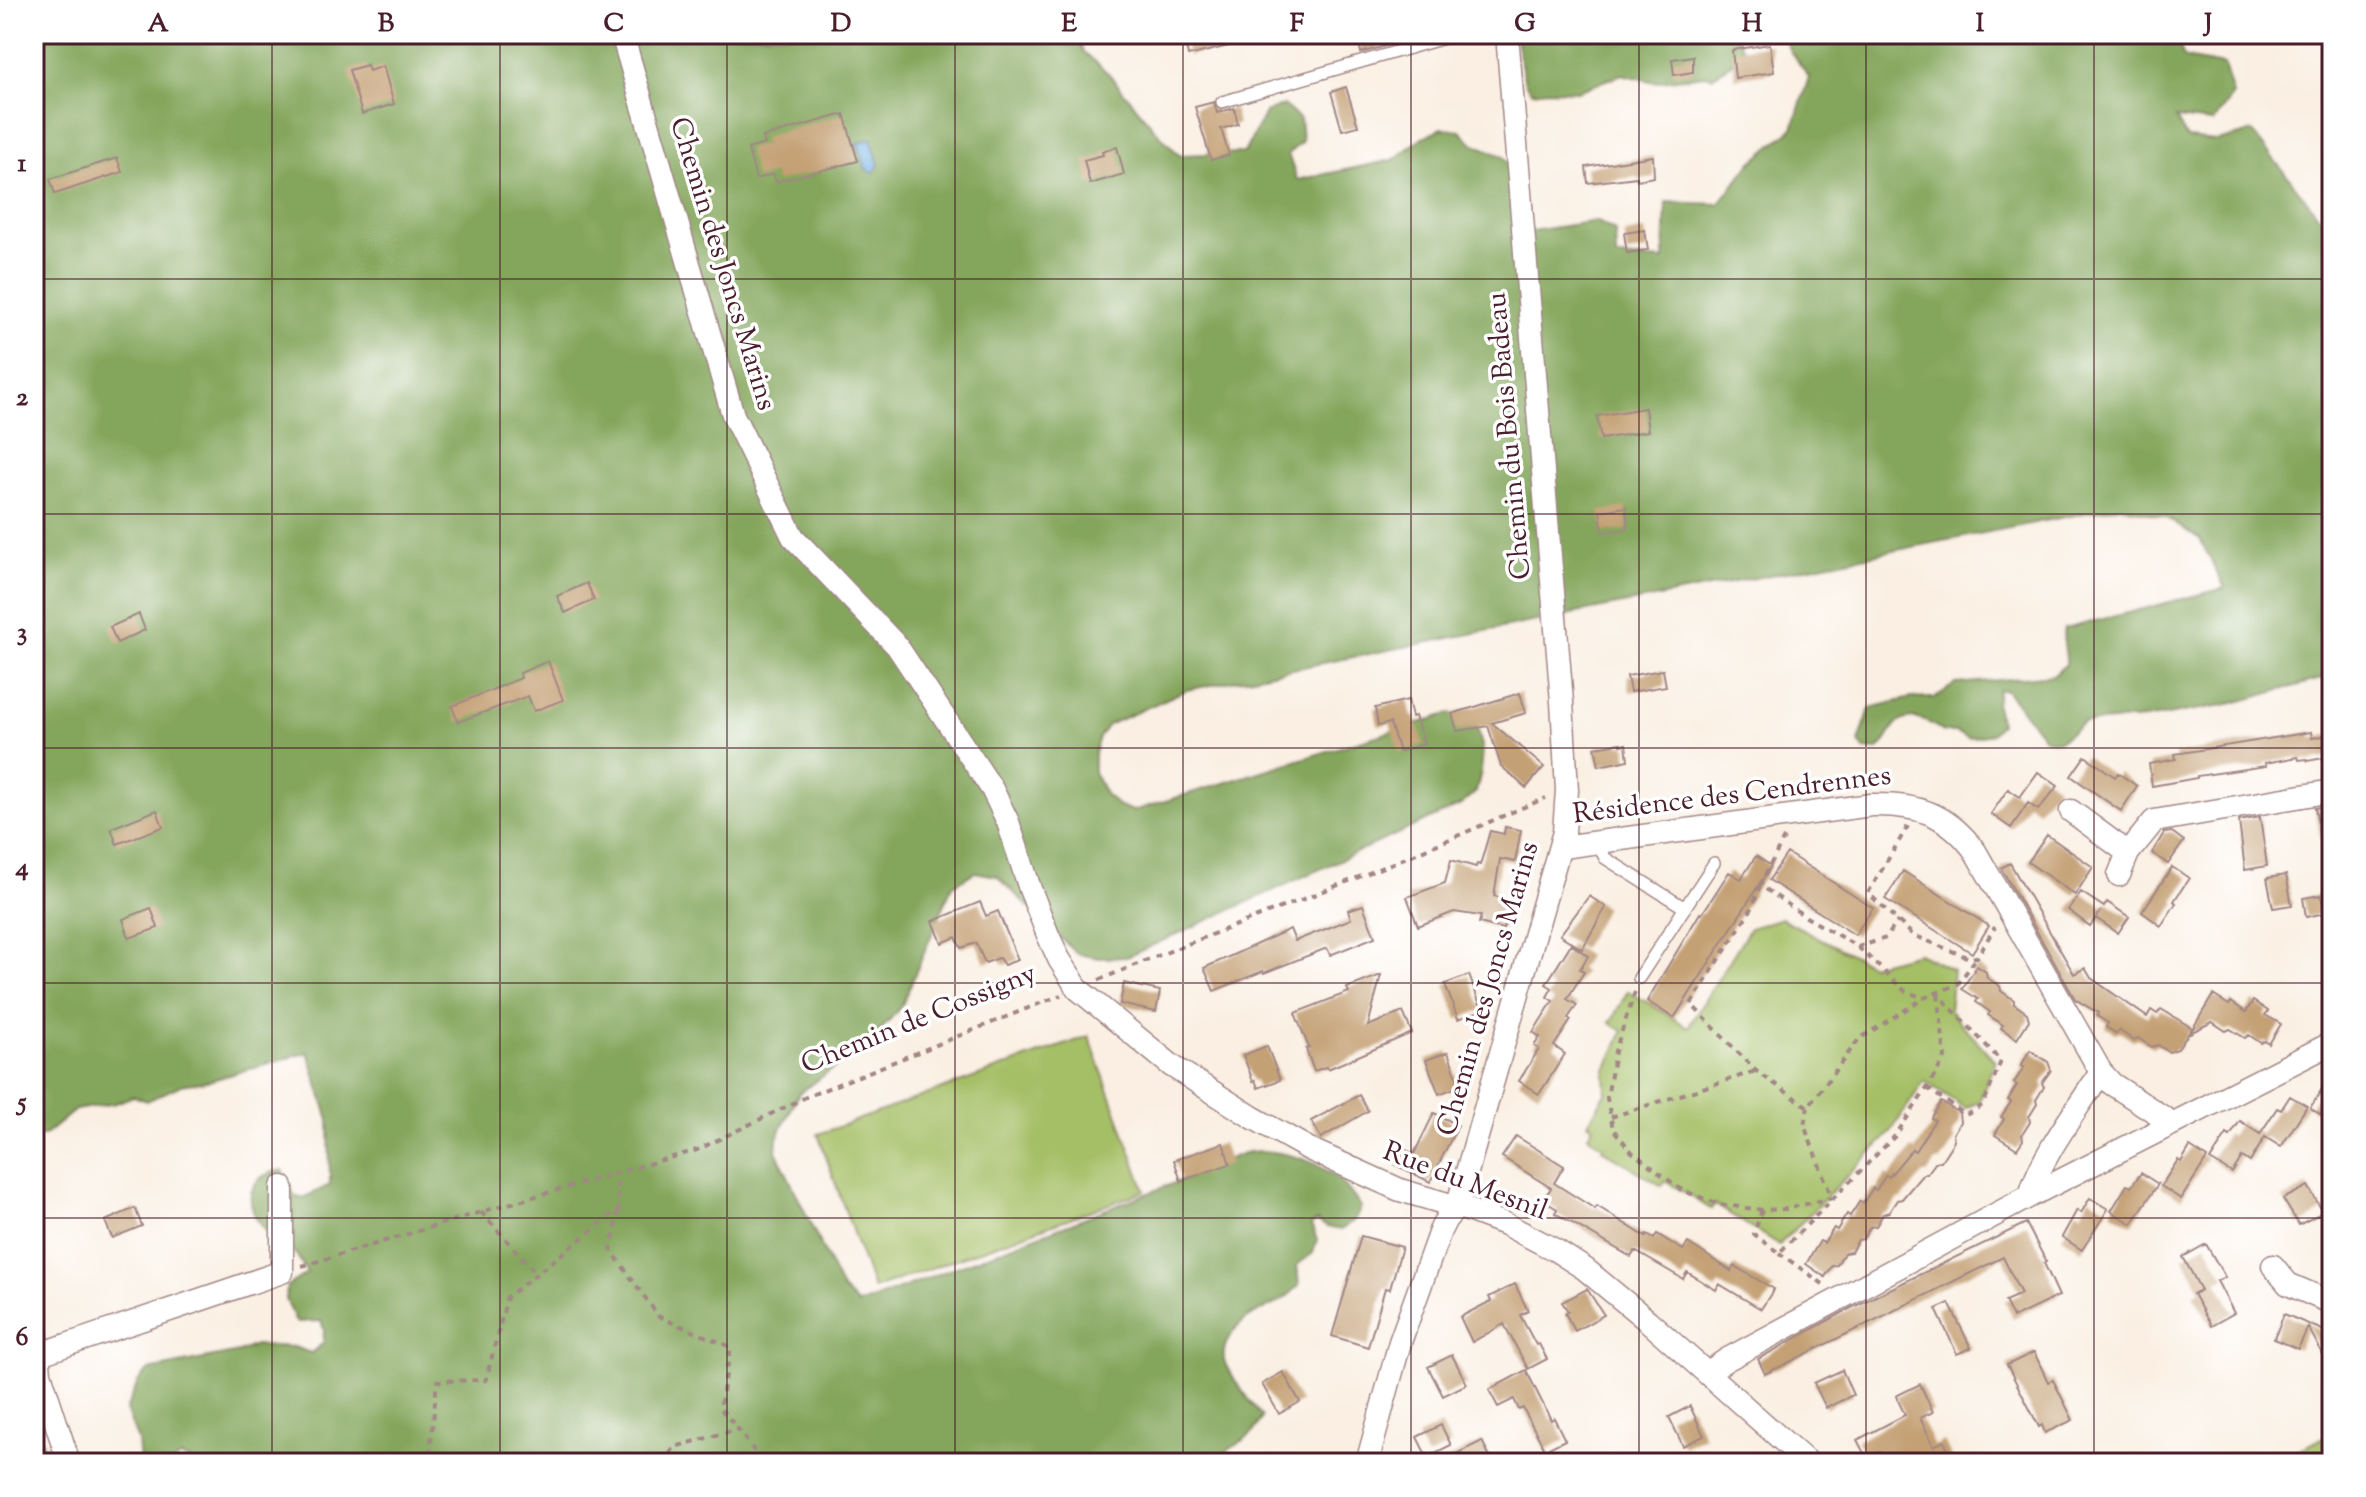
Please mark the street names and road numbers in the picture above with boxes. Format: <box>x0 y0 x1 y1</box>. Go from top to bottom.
street label: Chemin des Joncs Marins <box>658 113 786 415</box>
street label: Chemin du Bois Badeau <box>1478 291 1542 581</box>
street label: Résidence des Cendrennes <box>1571 757 1893 835</box>
street label: Chemin des Joncs Marins <box>1428 837 1550 1141</box>
street label: Chemin de Cossigny <box>795 955 1043 1085</box>
street label: Rue du Mesnil <box>1377 1132 1553 1232</box>

